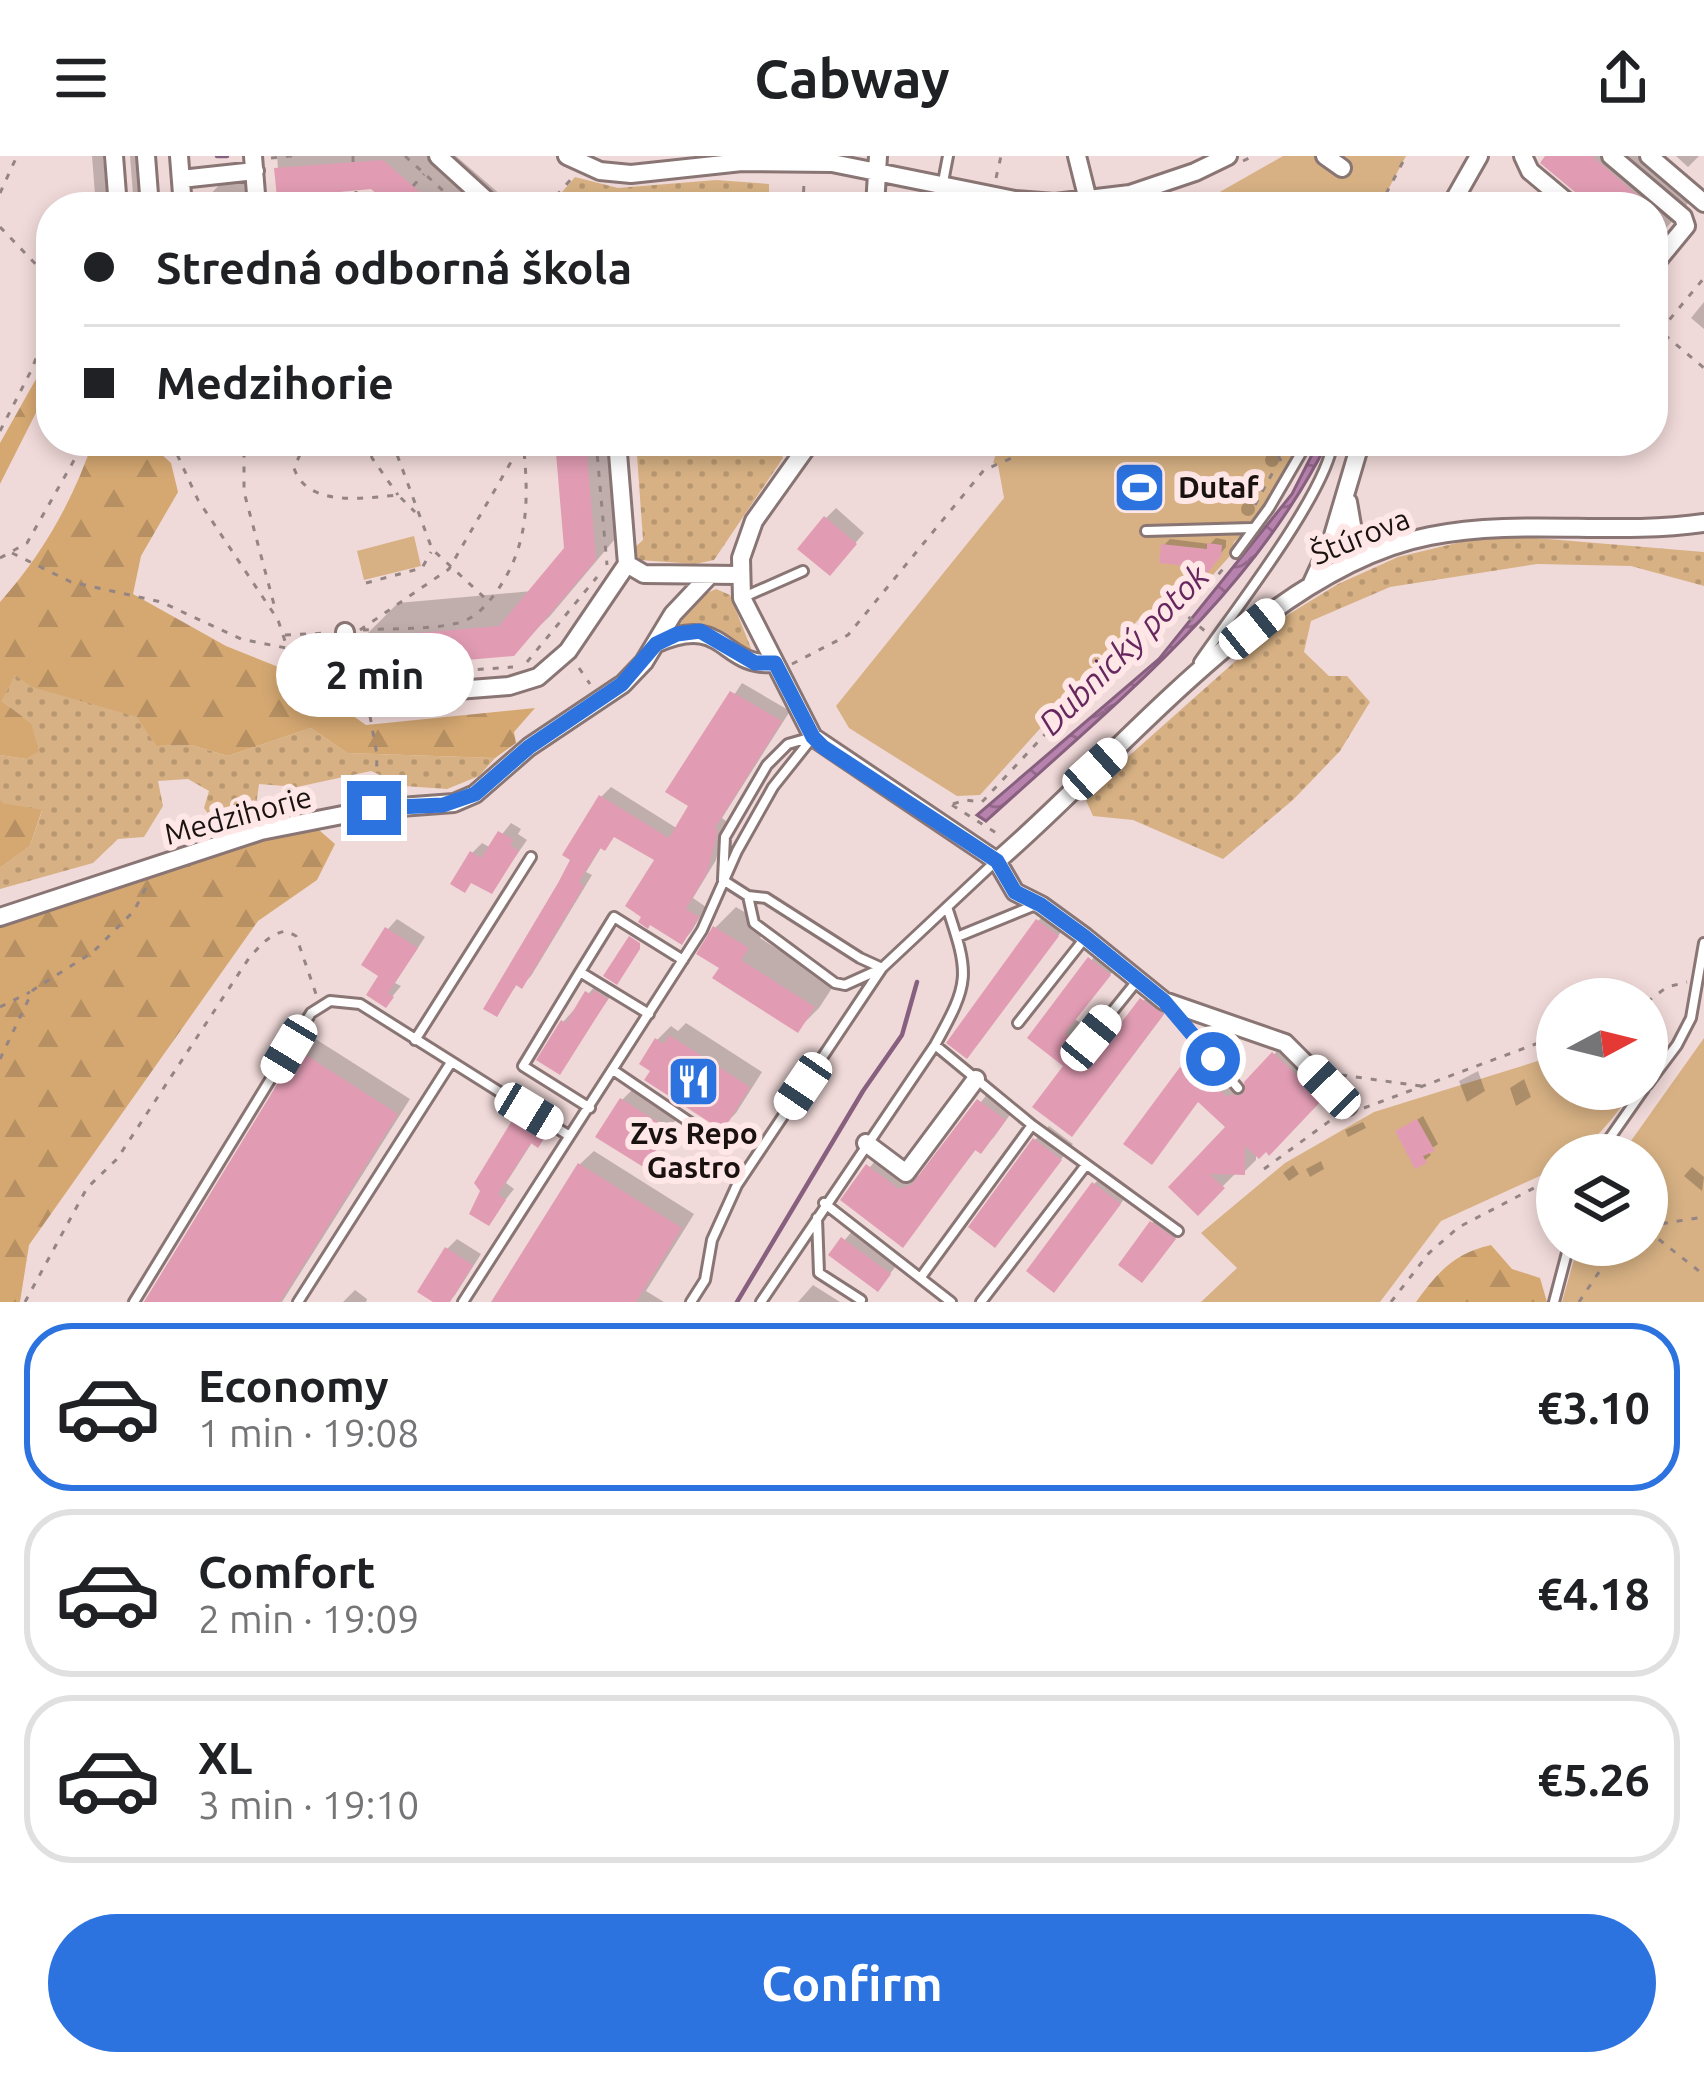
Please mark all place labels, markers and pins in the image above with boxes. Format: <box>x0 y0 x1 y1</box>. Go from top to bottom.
sports icon: Dutaf <box>1111 459 1167 515</box>
place label: Dutaf <box>1178 470 1259 504</box>
restaurant icon: Zvs Repo Gastro <box>666 1053 722 1109</box>
place label: Zvs Repo Gastro <box>630 1116 758 1184</box>

